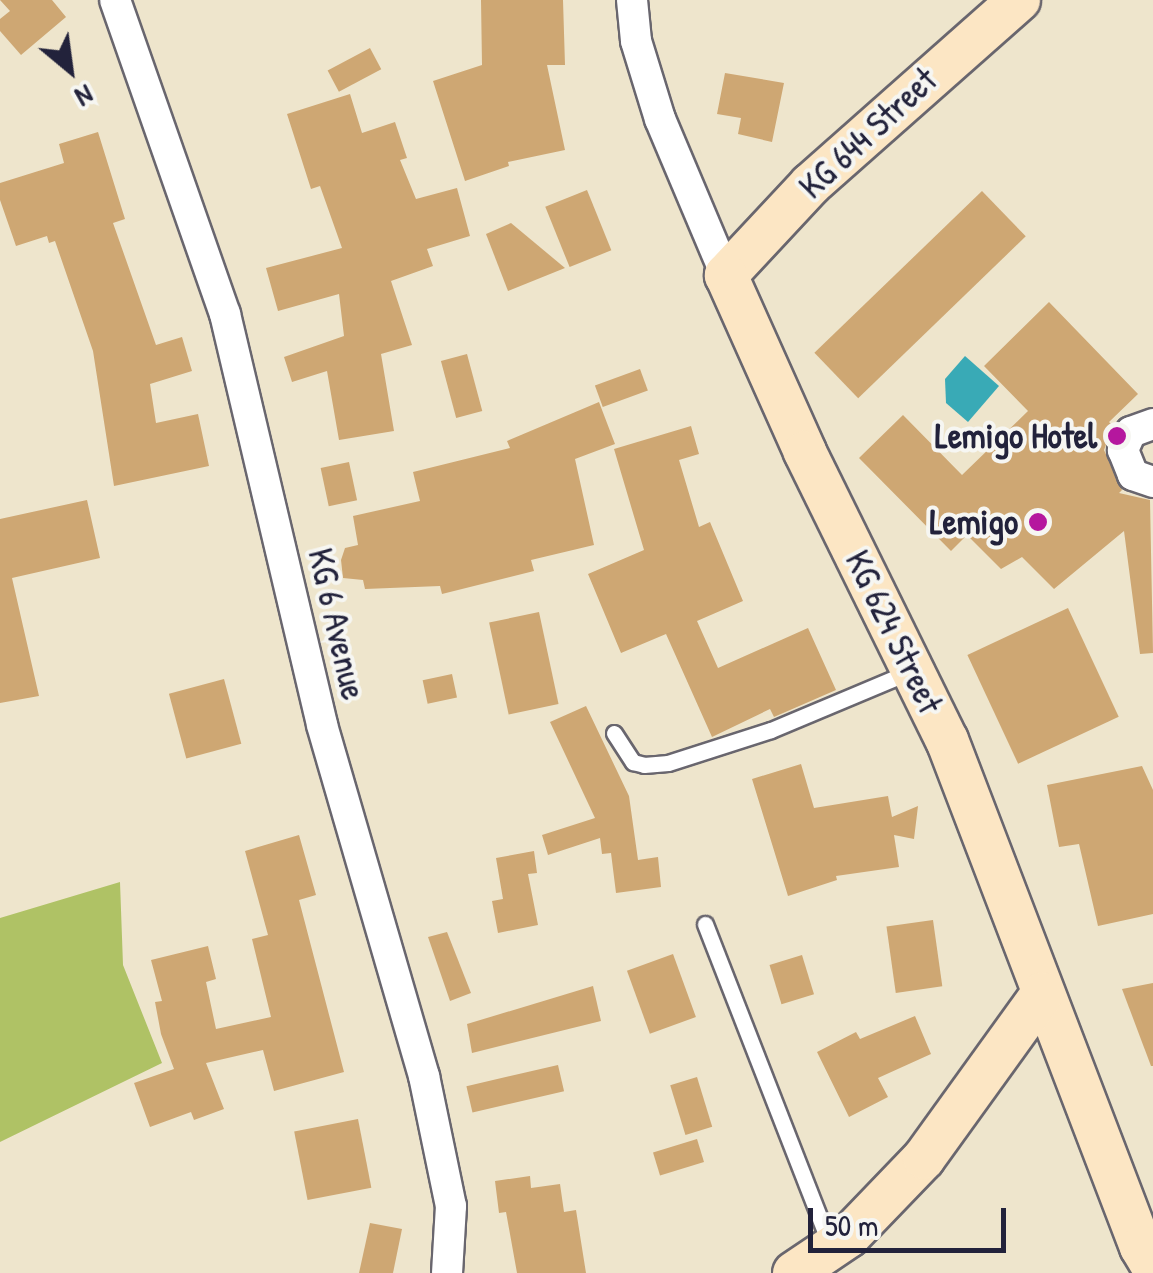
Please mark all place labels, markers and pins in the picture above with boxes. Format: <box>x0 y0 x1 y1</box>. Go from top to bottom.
place label: Lemigo Hotel <box>935 415 1097 457</box>
marker: Lemigo Hotel <box>1106 425 1128 447</box>
place label: Lemigo <box>930 501 1018 543</box>
marker: Lemigo <box>1027 511 1049 533</box>

